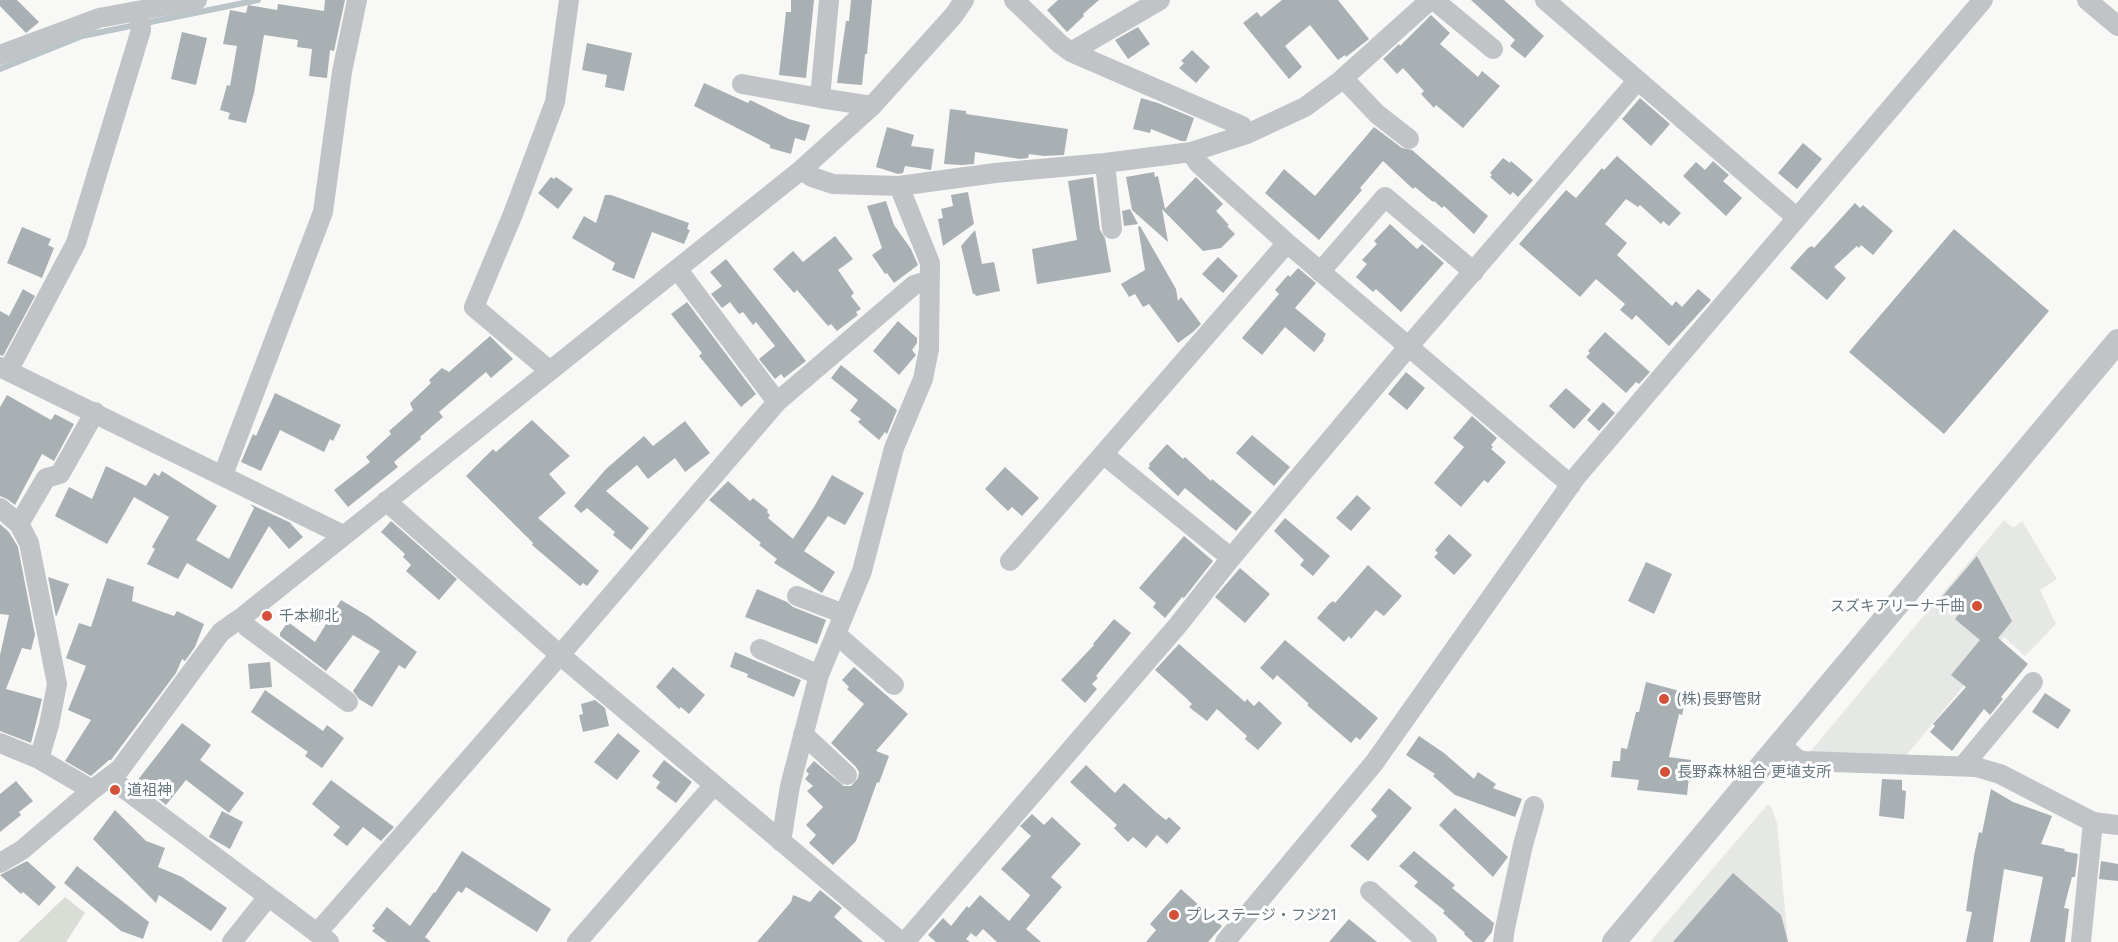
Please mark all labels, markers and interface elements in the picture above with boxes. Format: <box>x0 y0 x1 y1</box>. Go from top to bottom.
place label: スズキアリーナ千曲 <box>1830 597 1965 615</box>
marker: スズキアリーナ千曲 <box>1970 599 1984 613</box>
place label: 千本柳北 <box>279 607 339 625</box>
marker: 千本柳北 <box>260 609 274 623</box>
place label: (株)長野管財 <box>1676 690 1762 708</box>
marker: (株)長野管財 <box>1657 692 1671 706</box>
place label: 長野森林組合 更埴支所 <box>1677 763 1831 781</box>
marker: 長野森林組合 更埴支所 <box>1658 765 1672 779</box>
place label: 道祖神 <box>127 781 172 799</box>
marker: 道祖神 <box>108 783 122 797</box>
place label: プレステージ・フジ21 <box>1186 906 1336 924</box>
marker: プレステージ・フジ21 <box>1167 908 1181 922</box>

